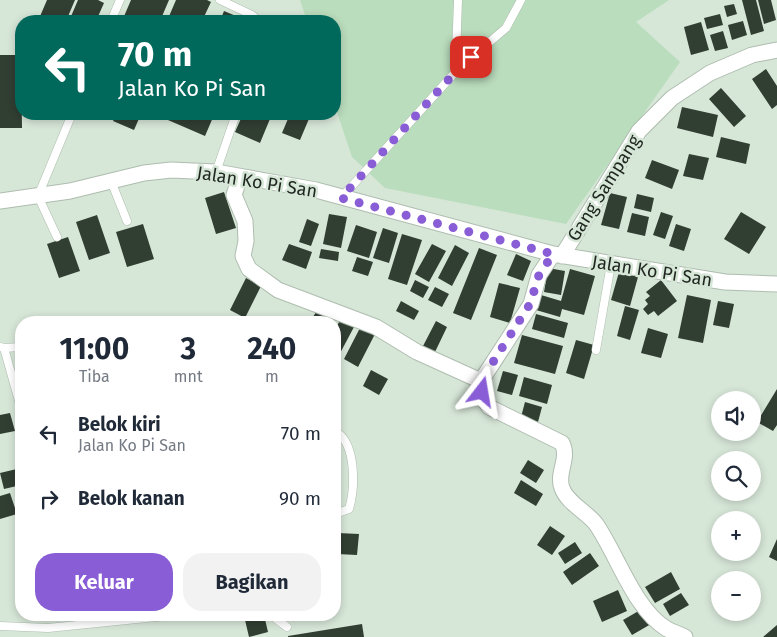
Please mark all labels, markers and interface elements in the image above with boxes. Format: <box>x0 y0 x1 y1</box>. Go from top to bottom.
text: 70 m <box>118 33 192 75</box>
icon: left <box>35 35 100 100</box>
pin <box>450 36 492 78</box>
icon: arrive <box>457 43 485 71</box>
text: Jalan Ko Pi San <box>118 75 266 102</box>
street label: Gang Sampang <box>563 130 646 245</box>
street label: Jalan Ko Pi San <box>195 162 319 202</box>
street label: Jalan Ko Pi San <box>590 251 714 291</box>
text: 11:00 <box>60 331 129 367</box>
text: 3 <box>180 331 196 367</box>
text: 240 <box>247 331 296 367</box>
position arrow <box>455 365 507 417</box>
text: Tiba <box>79 367 110 386</box>
text: mnt <box>174 367 203 386</box>
text: m <box>265 367 279 386</box>
map controls <box>711 391 761 621</box>
button: sound <box>711 391 761 441</box>
text: Belok kiri <box>78 413 161 436</box>
icon: left <box>35 420 63 448</box>
text: 70 m <box>281 422 321 445</box>
text: Jalan Ko Pi San <box>78 436 186 455</box>
button: search <box>711 451 761 501</box>
icon: right <box>35 485 63 513</box>
text: Belok kanan <box>78 487 185 510</box>
text: 90 m <box>279 487 321 510</box>
button: + <box>711 511 761 561</box>
button: Keluar <box>35 553 173 611</box>
button: Bagikan <box>183 553 321 611</box>
button: − <box>711 571 761 621</box>

